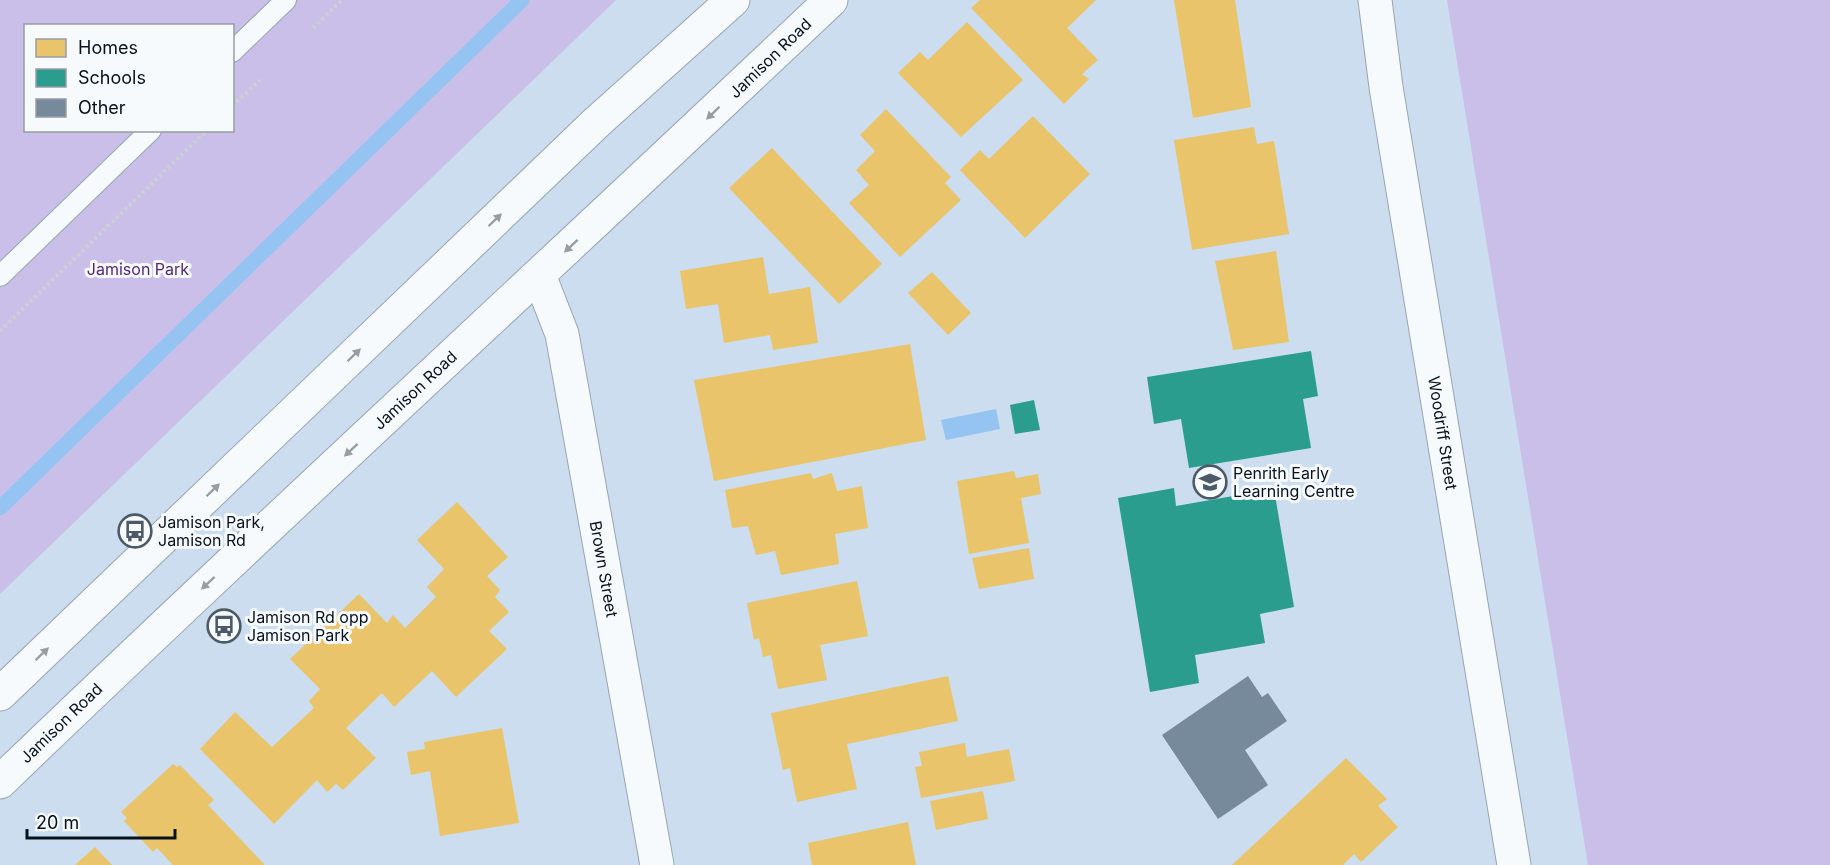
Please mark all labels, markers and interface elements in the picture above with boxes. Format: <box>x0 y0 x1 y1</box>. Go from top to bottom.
street label: Jamison Road <box>725 14 815 102</box>
legend <box>24 24 234 132</box>
text: Homes <box>78 37 138 58</box>
text: Schools <box>78 67 146 88</box>
text: Other <box>78 97 126 118</box>
one-way arrow <box>706 105 720 119</box>
one-way arrow <box>487 214 502 227</box>
one-way arrow <box>563 239 578 253</box>
park label: Jamison Park <box>87 259 189 279</box>
street label: Jamison Road <box>369 346 461 434</box>
one-way arrow <box>347 348 362 362</box>
street label: Woodriff Street <box>1424 375 1462 491</box>
one-way arrow <box>343 443 358 457</box>
place label: Penrith Early Learning Centre <box>1233 463 1355 501</box>
school or university icon: Penrith Early Learning Centre <box>1192 464 1228 500</box>
one-way arrow <box>206 483 220 497</box>
place label: Jamison Park, Jamison Rd <box>158 512 265 550</box>
bus stop icon: Jamison Park, Jamison Rd <box>117 513 153 549</box>
street label: Brown Street <box>586 519 622 619</box>
one-way arrow <box>200 576 215 590</box>
place label: Jamison Rd opp Jamison Park <box>247 607 369 645</box>
bus stop icon: Jamison Rd opp Jamison Park <box>206 608 242 644</box>
one-way arrow <box>35 647 49 661</box>
street label: Jamison Road <box>16 679 106 767</box>
scale bar <box>27 802 176 840</box>
text: 20 m <box>36 812 79 833</box>

